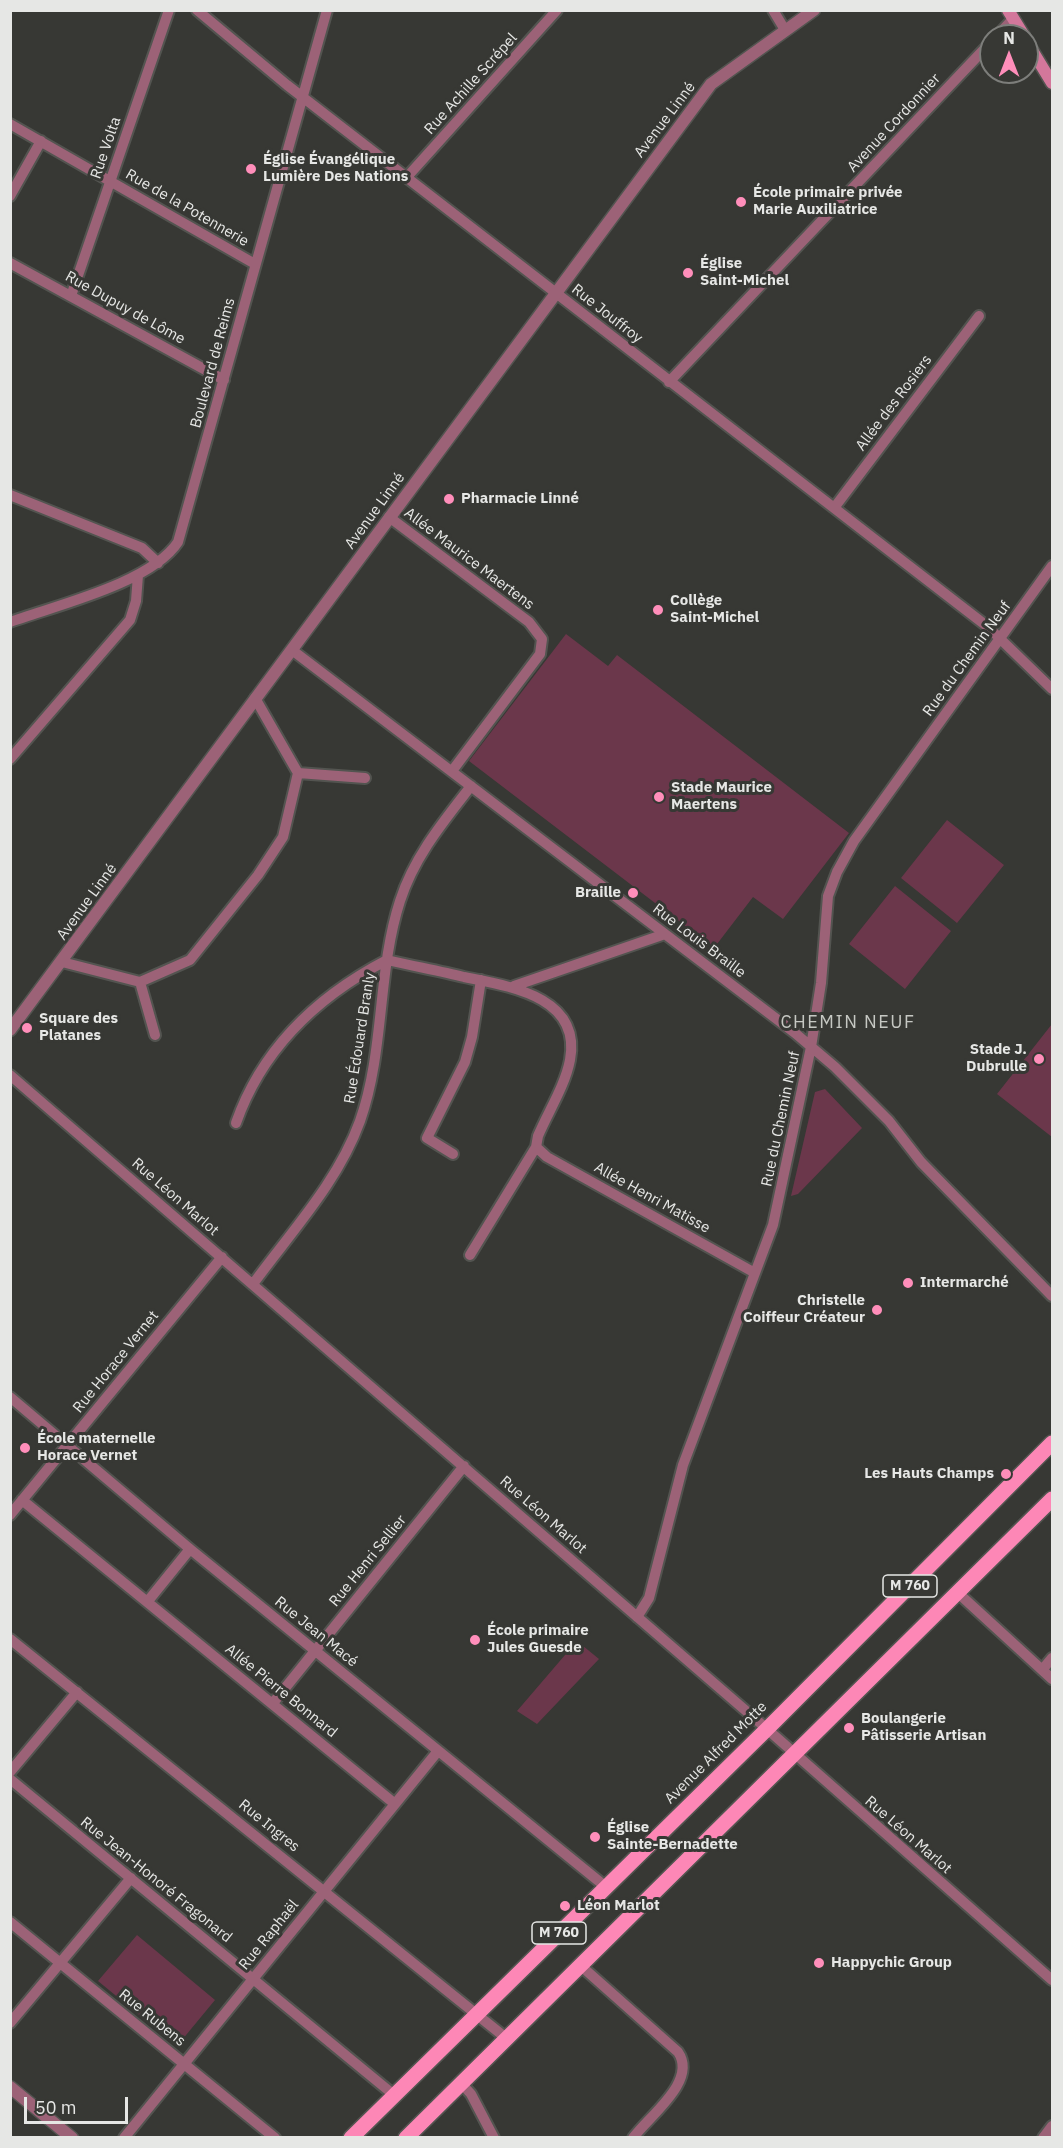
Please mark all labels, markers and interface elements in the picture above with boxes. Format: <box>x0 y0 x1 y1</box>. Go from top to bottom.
north arrow <box>979 24 1039 84</box>
text: N <box>1003 28 1015 48</box>
street label: Rue Achille Scrépel <box>421 30 521 138</box>
street label: Avenue Cordonnier <box>844 70 944 176</box>
street label: Avenue Linné <box>631 79 699 161</box>
street label: Rue Volta <box>87 115 125 181</box>
place label: Église Évangélique Lumière Des Nations <box>263 151 408 186</box>
marker: Église Évangélique Lumière Des Nations <box>244 162 258 176</box>
street label: Rue de la Potennerie <box>122 165 252 251</box>
place label: École primaire privée Marie Auxiliatrice <box>753 184 903 219</box>
marker: École primaire privée Marie Auxiliatrice <box>734 195 748 209</box>
place label: Église Saint-Michel <box>700 255 789 290</box>
marker: Église Saint-Michel <box>681 266 695 280</box>
street label: Rue Dupuy de Lôme <box>62 268 188 348</box>
street label: Rue Jouffroy <box>568 281 646 347</box>
street label: Boulevard de Reims <box>187 296 239 430</box>
street label: Allée des Rosiers <box>852 352 936 454</box>
street label: Avenue Linné <box>341 469 409 553</box>
place label: Pharmacie Linné <box>461 490 579 508</box>
marker: Pharmacie Linné <box>442 492 456 506</box>
street label: Allée Maurice Maertens <box>400 504 538 614</box>
place label: Collège Saint-Michel <box>670 592 759 627</box>
street label: Rue du Chemin Neuf <box>919 598 1015 720</box>
marker: Collège Saint-Michel <box>651 603 665 617</box>
place label: Stade Maurice Maertens <box>671 779 772 814</box>
marker: Stade Maurice Maertens <box>652 790 666 804</box>
street label: Avenue Linné <box>53 860 121 944</box>
place label: Braille <box>575 884 621 902</box>
marker: Braille <box>626 886 640 900</box>
street label: Rue Louis Braille <box>649 900 749 982</box>
street label: Rue Édouard Branly <box>341 971 379 1105</box>
place label: Square des Platanes <box>39 1010 118 1045</box>
district label: CHEMIN NEUF <box>780 1012 916 1034</box>
marker: Square des Platanes <box>20 1021 34 1035</box>
place label: Stade J. Dubrulle <box>966 1041 1027 1076</box>
street label: Rue du Chemin Neuf <box>758 1050 804 1188</box>
marker: Stade J. Dubrulle <box>1032 1052 1046 1066</box>
street label: Rue Léon Marlot <box>128 1154 222 1240</box>
street label: Allée Henri Matisse <box>591 1159 713 1237</box>
place label: Intermarché <box>920 1274 1009 1292</box>
marker: Intermarché <box>901 1276 915 1290</box>
place label: Christelle Coiffeur Créateur <box>743 1292 865 1327</box>
marker: Christelle Coiffeur Créateur <box>870 1303 884 1317</box>
street label: Rue Horace Vernet <box>69 1307 163 1417</box>
place label: École maternelle Horace Vernet <box>37 1430 155 1465</box>
marker: École maternelle Horace Vernet <box>18 1441 32 1455</box>
place label: Les Hauts Champs <box>864 1465 994 1483</box>
marker: Les Hauts Champs <box>999 1467 1013 1481</box>
street label: Rue Léon Marlot <box>496 1472 590 1558</box>
street label: Rue Henri Sellier <box>326 1512 410 1610</box>
road number: M 760 <box>883 1575 937 1597</box>
street label: Rue Jean Macé <box>271 1593 361 1671</box>
place label: École primaire Jules Guesde <box>487 1622 589 1657</box>
marker: École primaire Jules Guesde <box>468 1633 482 1647</box>
street label: Allée Pierre Bonnard <box>221 1640 341 1742</box>
street label: Avenue Alfred Motte <box>661 1698 771 1808</box>
place label: Boulangerie Pâtisserie Artisan <box>861 1710 986 1745</box>
marker: Boulangerie Pâtisserie Artisan <box>842 1721 856 1735</box>
street label: Rue Léon Marlot <box>861 1792 955 1878</box>
street label: Rue Ingres <box>235 1796 303 1856</box>
street label: Rue Jean-Honoré Fragonard <box>77 1813 235 1947</box>
place label: Église Sainte-Bernadette <box>607 1819 738 1854</box>
marker: Église Sainte-Bernadette <box>588 1830 602 1844</box>
street label: Rue Raphaël <box>235 1896 303 1974</box>
place label: Léon Marlot <box>577 1897 660 1915</box>
marker: Léon Marlot <box>558 1899 572 1913</box>
road number: M 760 <box>532 1922 586 1944</box>
place label: Happychic Group <box>831 1954 952 1972</box>
marker: Happychic Group <box>812 1956 826 1970</box>
street label: Rue Rubens <box>115 1986 189 2050</box>
scale bar <box>27 2085 130 2123</box>
text: 50 m <box>35 2096 77 2119</box>

